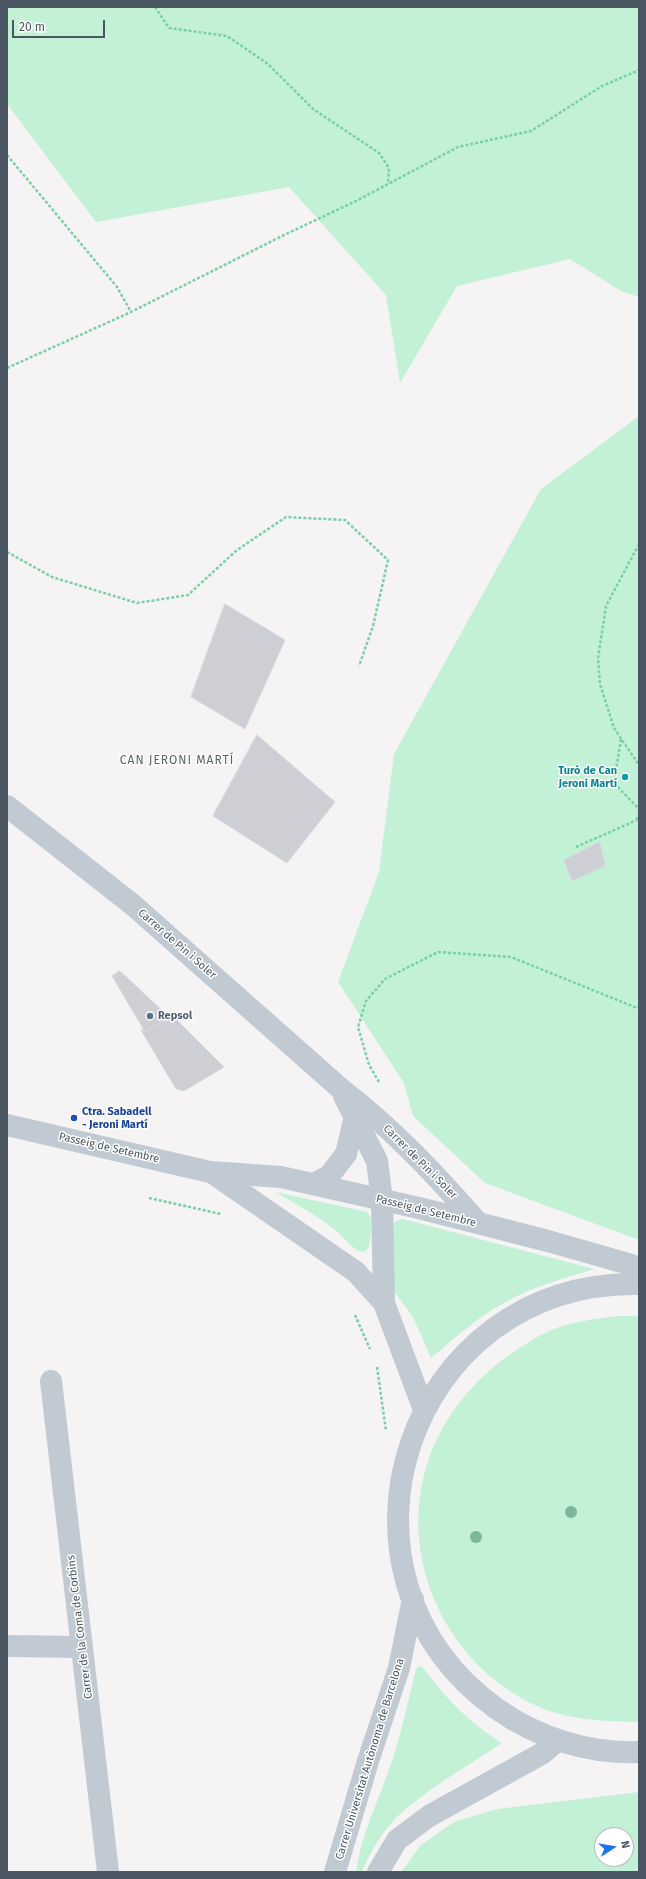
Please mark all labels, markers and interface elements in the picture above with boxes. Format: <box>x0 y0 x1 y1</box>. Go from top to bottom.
scale bar <box>14 12 107 38</box>
text: 20 m <box>19 20 45 34</box>
district label: CAN JERONI MARTÍ <box>120 754 234 768</box>
place label: Turó de Can Jeroni Martí <box>558 764 617 790</box>
marker: Turó de Can Jeroni Martí <box>620 772 630 782</box>
street label: Carrer de Pin i Soler <box>135 906 219 982</box>
place label: Repsol <box>158 1009 192 1023</box>
marker: Repsol <box>145 1011 155 1021</box>
place label: Ctra. Sabadell - Jeroni Martí <box>82 1105 152 1131</box>
marker: Ctra. Sabadell - Jeroni Martí <box>69 1113 79 1123</box>
street label: Carrer de Pin i Soler <box>380 1122 460 1202</box>
street label: Passeig de Setembre <box>57 1130 161 1166</box>
street label: Passeig de Setembre <box>375 1192 477 1230</box>
street label: Carrer de la Coma de Corbins <box>65 1554 95 1700</box>
street label: Carrer Universitat Autònoma de Barcelona <box>333 1657 407 1861</box>
north arrow <box>594 1827 634 1867</box>
text: N <box>618 1840 632 1850</box>

